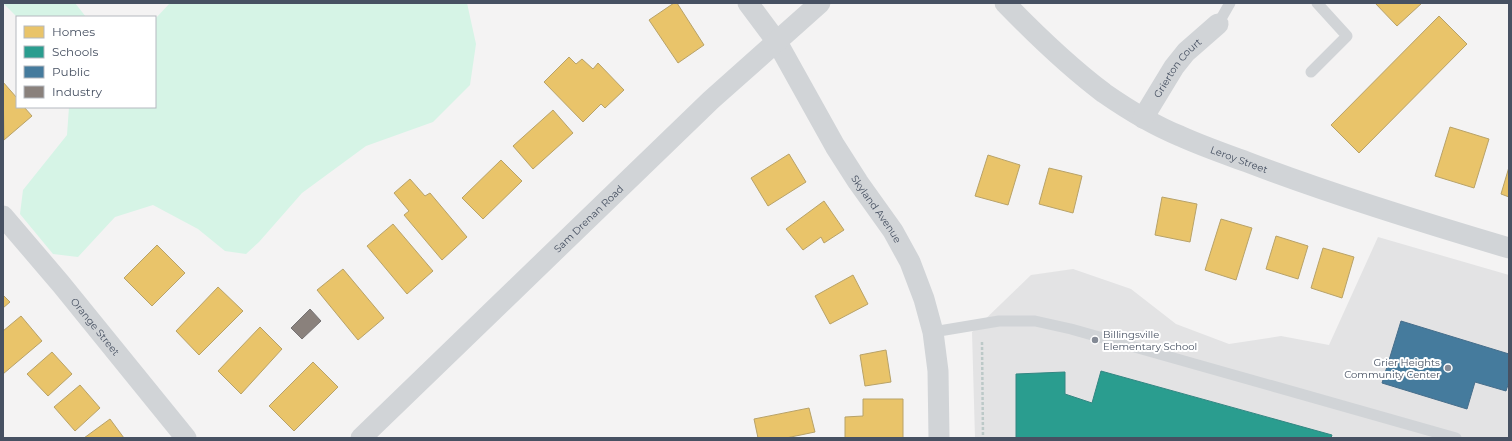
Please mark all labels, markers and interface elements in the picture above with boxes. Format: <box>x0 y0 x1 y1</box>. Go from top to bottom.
legend <box>16 16 156 108</box>
text: Homes <box>52 24 95 39</box>
street label: Grierton Court <box>1150 35 1204 100</box>
text: Schools <box>52 44 98 59</box>
text: Public <box>52 64 90 79</box>
text: Industry <box>52 84 102 99</box>
street label: Leroy Street <box>1209 143 1270 176</box>
street label: Skyland Avenue <box>849 172 905 245</box>
street label: Sam Drenan Road <box>551 182 626 255</box>
street label: Orange Street <box>68 295 123 358</box>
place label: Billingsville Elementary School <box>1103 328 1197 353</box>
marker: Billingsville Elementary School <box>1090 335 1100 345</box>
place label: Grier Heights Community Center <box>1344 356 1440 381</box>
marker: Grier Heights Community Center <box>1443 363 1453 373</box>

